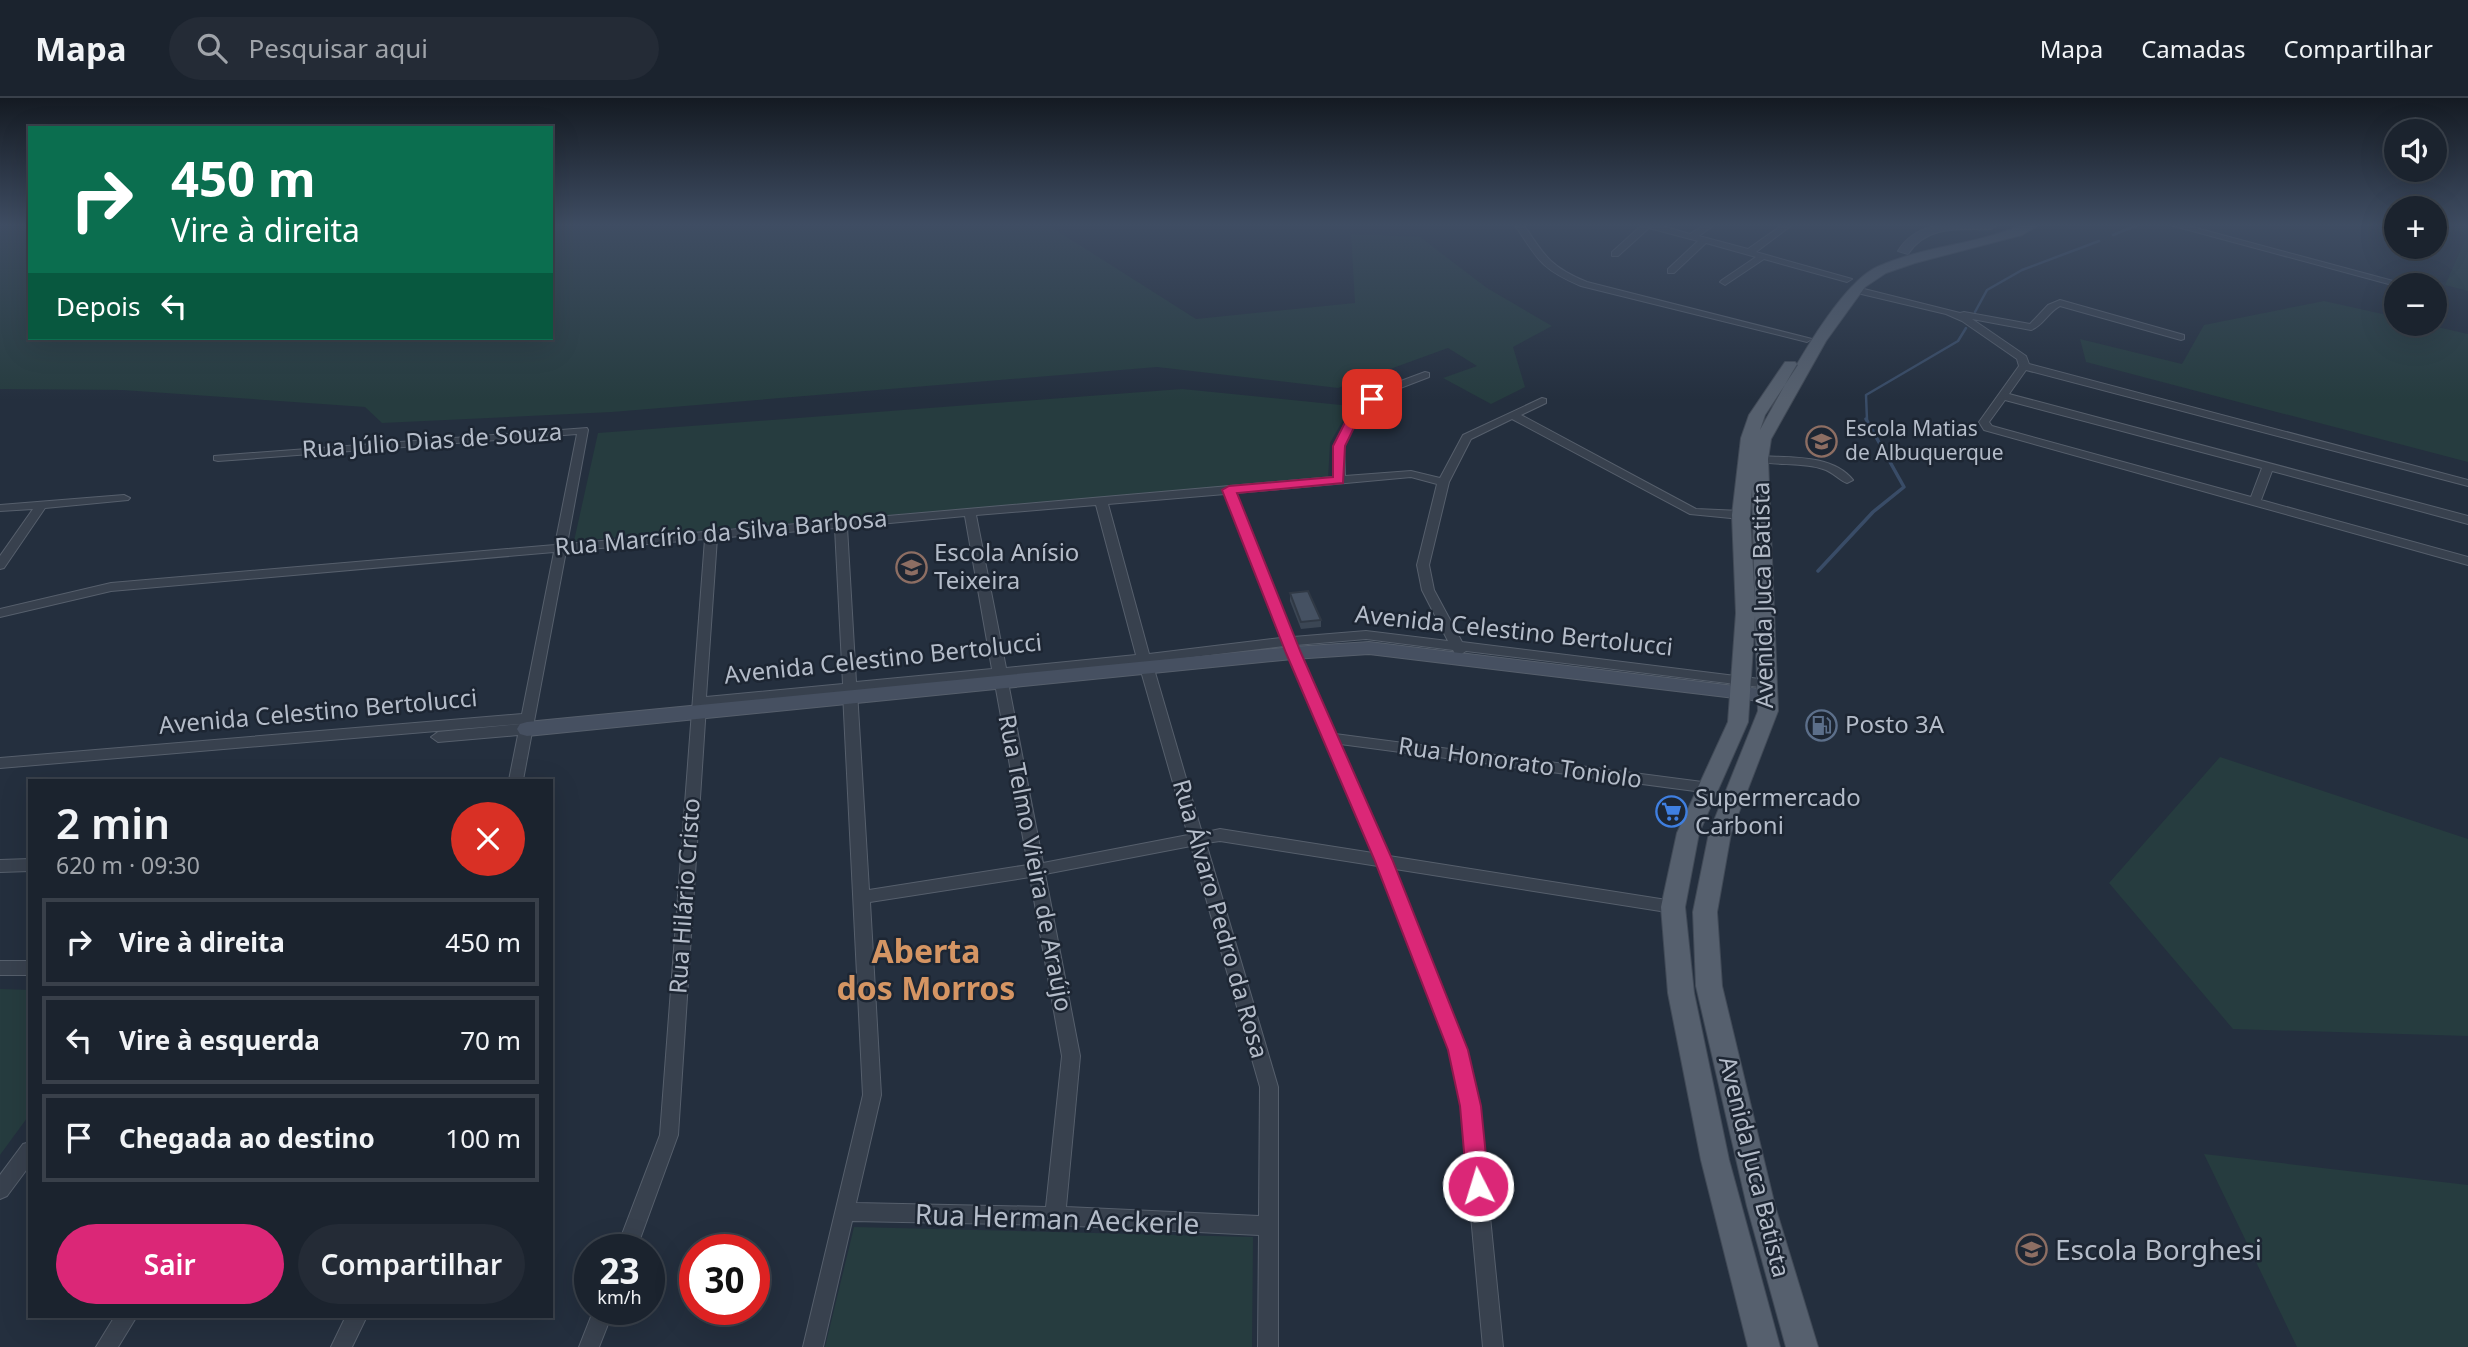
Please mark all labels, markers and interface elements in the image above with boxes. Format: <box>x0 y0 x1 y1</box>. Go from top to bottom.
search box <box>169 17 659 80</box>
text: Mapa <box>35 26 127 71</box>
icon: search <box>193 29 231 67</box>
text: Pesquisar aqui <box>249 30 428 66</box>
text: Mapa <box>2040 32 2103 65</box>
text: Camadas <box>2141 32 2245 65</box>
text: Compartilhar <box>2283 32 2433 65</box>
map controls <box>2384 119 2447 336</box>
button: sound <box>2384 119 2447 182</box>
text: 450 m <box>171 145 316 211</box>
icon: right <box>56 154 147 245</box>
button: + <box>2384 196 2447 259</box>
text: Vire à direita <box>171 208 360 251</box>
button: − <box>2384 273 2447 336</box>
icon: left <box>155 287 193 325</box>
text: Depois <box>56 288 141 324</box>
pin <box>1342 369 1402 429</box>
icon: arrive <box>1353 380 1391 418</box>
street label: Rua Júlio Dias de Souza <box>301 414 563 465</box>
place label: Escola Matias de Albuquerque <box>1845 414 2004 466</box>
school or university icon: Escola Matias de Albuquerque <box>1805 424 1839 458</box>
street label: Avenida Juca Batista <box>1743 481 1780 709</box>
street label: Rua Marcírio da Silva Barbosa <box>553 501 889 562</box>
place label: Escola Anísio Teixeira <box>934 535 1079 596</box>
school or university icon: Escola Anísio Teixeira <box>894 550 928 584</box>
street label: Avenida Celestino Bertolucci <box>1354 596 1675 663</box>
street label: Avenida Celestino Bertolucci <box>722 624 1043 691</box>
street label: Avenida Celestino Bertolucci <box>157 680 478 741</box>
place label: Posto 3A <box>1845 707 1945 740</box>
fuel station icon: Posto 3A <box>1805 708 1839 742</box>
street label: Rua Telmo Vieira de Araújo <box>991 711 1081 1014</box>
street label: Rua Honorato Toniolo <box>1396 728 1644 795</box>
street label: Rua Álvaro Pedro da Rosa <box>1166 775 1277 1062</box>
place label: Supermercado Carboni <box>1695 780 1861 841</box>
text: 2 min <box>56 794 170 851</box>
supermarket icon: Supermercado Carboni <box>1655 795 1689 829</box>
street label: Rua Hilário Cristo <box>660 797 707 995</box>
button: close <box>451 802 525 876</box>
text: 620 m · 09:30 <box>56 849 200 881</box>
icon: right <box>60 923 98 961</box>
text: Vire à direita <box>119 924 285 960</box>
text: 450 m <box>445 924 521 960</box>
district label: Aberta dos Morros <box>837 929 1015 1009</box>
icon: left <box>60 1021 98 1059</box>
text: Vire à esquerda <box>119 1022 320 1058</box>
text: 70 m <box>460 1022 521 1058</box>
street label: Avenida Juca Batista <box>1712 1053 1799 1281</box>
icon: arrive <box>60 1119 98 1157</box>
text: Chegada ao destino <box>119 1120 375 1156</box>
text: 100 m <box>445 1120 521 1156</box>
position arrow <box>1441 1149 1515 1223</box>
street label: Rua Herman Aeckerle <box>914 1194 1200 1242</box>
button: Sair <box>56 1224 284 1304</box>
button: Compartilhar <box>298 1224 525 1304</box>
place label: Escola Borghesi <box>2055 1230 2262 1268</box>
school or university icon: Escola Borghesi <box>2015 1233 2049 1267</box>
speed limit sign: 30 <box>679 1234 770 1325</box>
text: 23 <box>599 1247 640 1294</box>
text: km/h <box>597 1285 642 1309</box>

